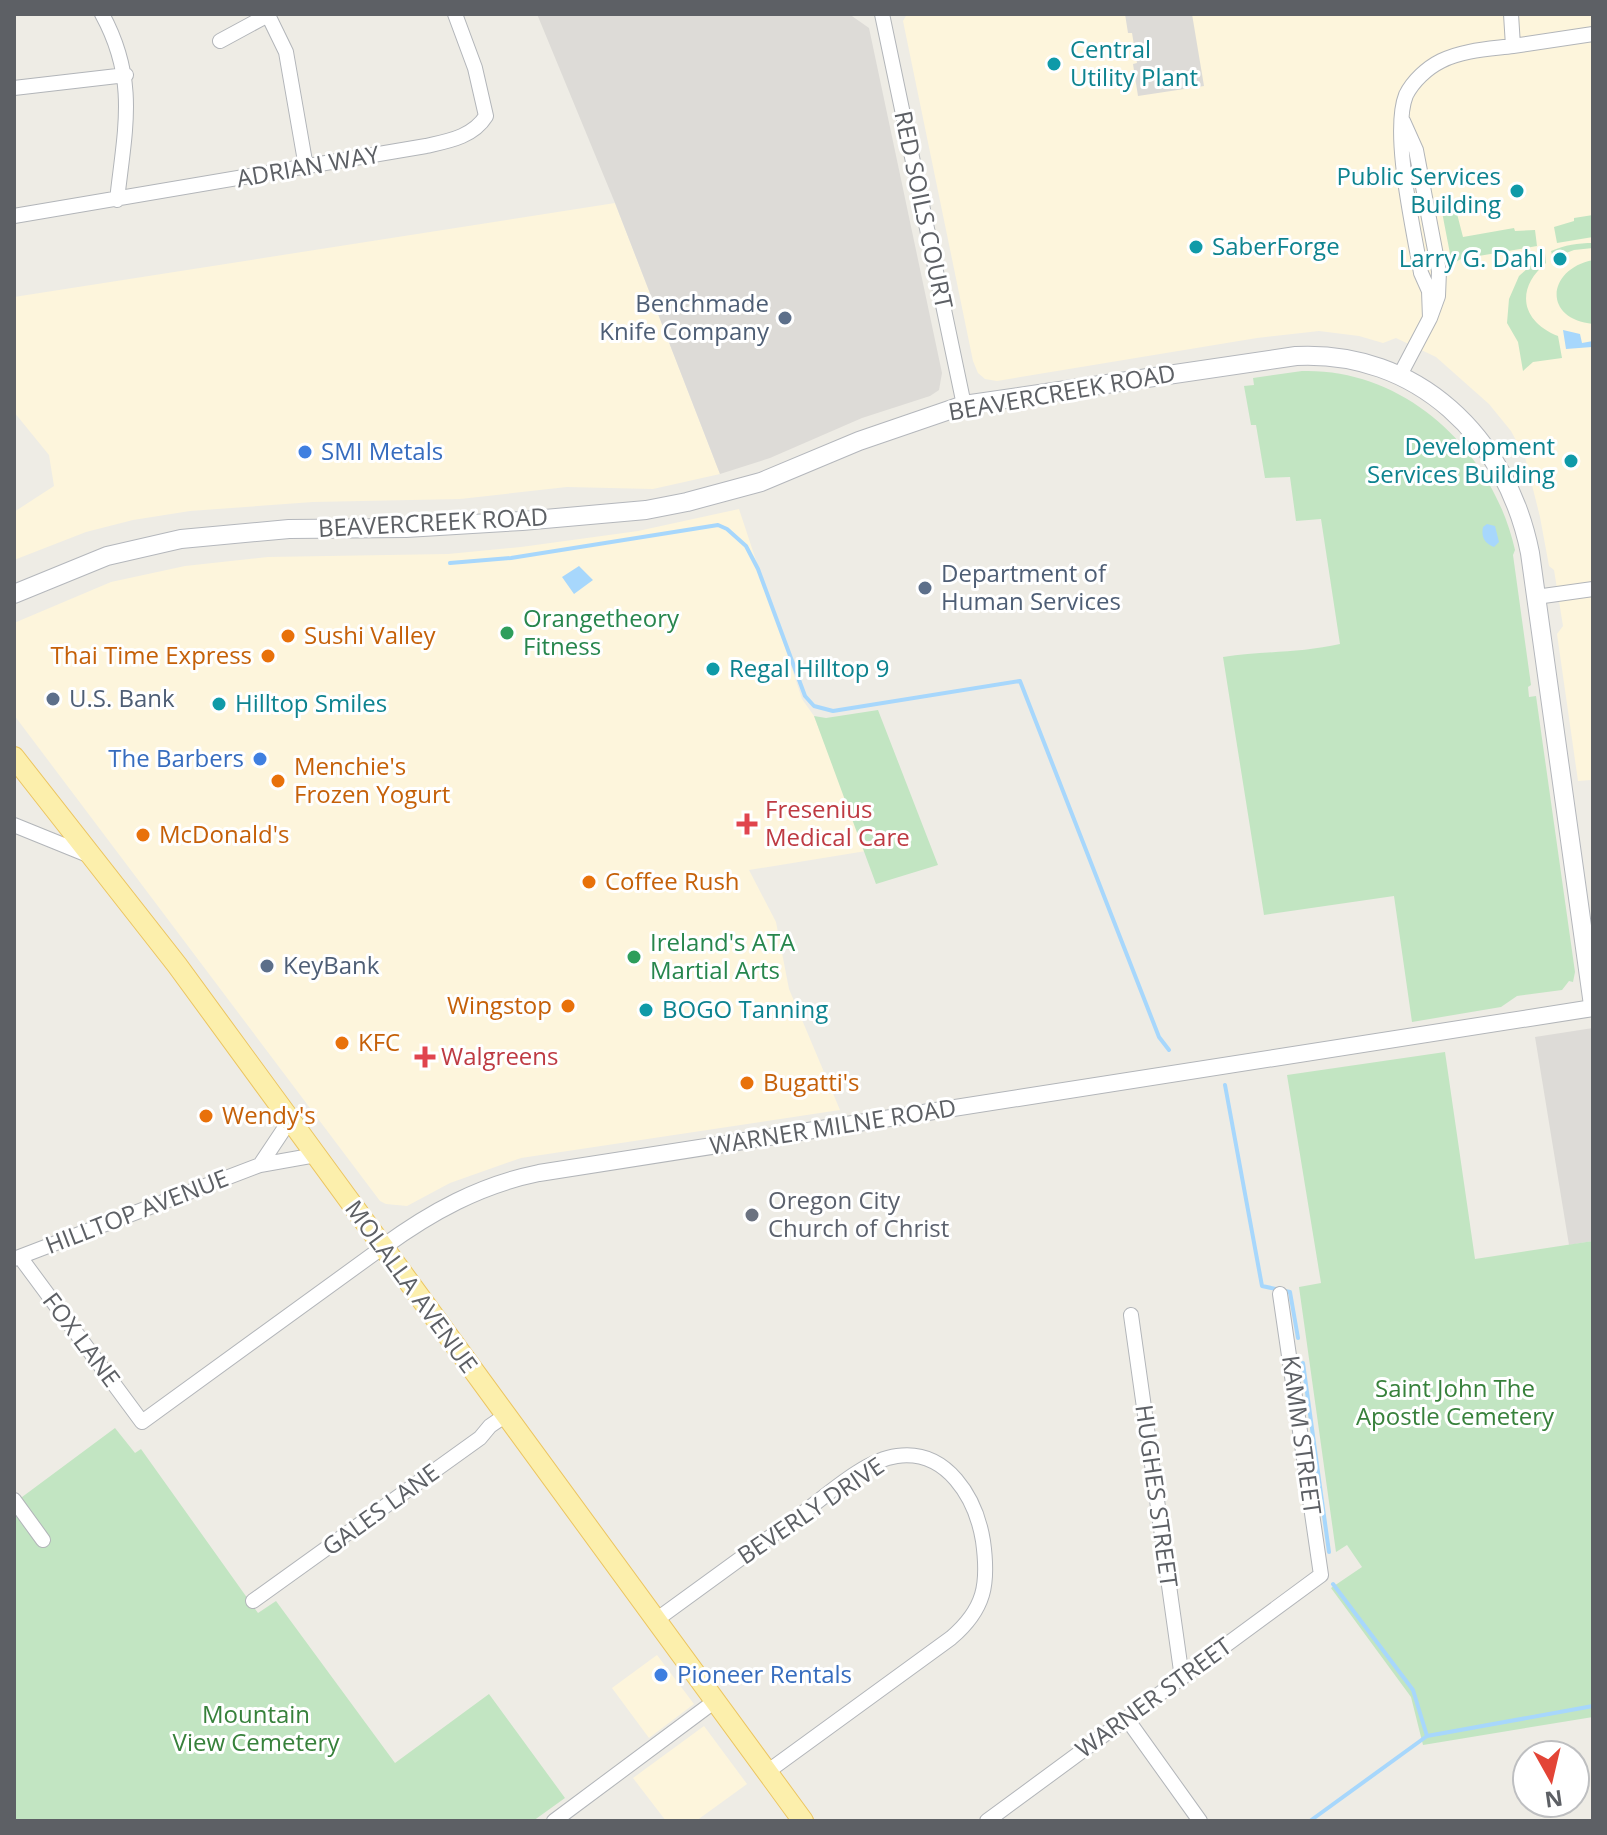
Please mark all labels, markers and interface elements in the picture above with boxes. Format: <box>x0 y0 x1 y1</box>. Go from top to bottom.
place label: Central Utility Plant <box>1070 32 1198 93</box>
marker: Central Utility Plant <box>1045 55 1063 73</box>
street label: RED SOILS COURT <box>887 108 962 312</box>
street label: ADRIAN WAY <box>234 137 382 194</box>
place label: Public Services Building <box>1336 159 1501 220</box>
marker: Public Services Building <box>1508 182 1526 200</box>
place label: SaberForge <box>1212 229 1340 262</box>
marker: SaberForge <box>1187 238 1205 256</box>
place label: Larry G. Dahl <box>1399 241 1544 274</box>
marker: Larry G. Dahl <box>1551 250 1569 268</box>
place label: Benchmade Knife Company <box>599 286 770 347</box>
marker: Benchmade Knife Company <box>776 309 794 327</box>
street label: BEAVERCREEK ROAD <box>946 355 1178 428</box>
place label: Development Services Building <box>1367 429 1555 490</box>
place label: SMI Metals <box>321 434 443 467</box>
marker: SMI Metals <box>296 443 314 461</box>
marker: Development Services Building <box>1562 452 1580 470</box>
street label: BEAVERCREEK ROAD <box>317 499 549 544</box>
place label: Department of Human Services <box>941 556 1121 617</box>
marker: Department of Human Services <box>916 579 934 597</box>
place label: Orangetheory Fitness <box>523 601 680 662</box>
place label: Sushi Valley <box>304 618 437 651</box>
marker: Orangetheory Fitness <box>498 624 516 642</box>
marker: Sushi Valley <box>279 627 297 645</box>
place label: Thai Time Express <box>50 638 252 671</box>
marker: Thai Time Express <box>259 647 277 665</box>
place label: Regal Hilltop 9 <box>729 651 889 684</box>
marker: Regal Hilltop 9 <box>704 660 722 678</box>
place label: U.S. Bank <box>69 681 175 714</box>
place label: Hilltop Smiles <box>235 686 387 719</box>
marker: U.S. Bank <box>44 690 62 708</box>
marker: Hilltop Smiles <box>210 695 228 713</box>
place label: The Barbers <box>108 741 244 774</box>
place label: Menchie's Frozen Yogurt <box>294 749 450 810</box>
marker: The Barbers <box>251 750 269 768</box>
marker: Menchie's Frozen Yogurt <box>269 772 287 790</box>
place label: Fresenius Medical Care <box>765 792 910 853</box>
marker: Fresenius Medical Care <box>736 813 758 835</box>
place label: McDonald's <box>159 817 289 850</box>
marker: McDonald's <box>134 826 152 844</box>
place label: Coffee Rush <box>605 864 740 897</box>
marker: Coffee Rush <box>580 873 598 891</box>
place label: Ireland's ATA Martial Arts <box>650 925 796 986</box>
place label: KeyBank <box>283 948 380 981</box>
marker: Ireland's ATA Martial Arts <box>625 948 643 966</box>
marker: KeyBank <box>258 957 276 975</box>
place label: Wingstop <box>447 988 552 1021</box>
place label: BOGO Tanning <box>662 992 828 1025</box>
marker: Wingstop <box>559 997 577 1015</box>
marker: BOGO Tanning <box>637 1001 655 1019</box>
place label: KFC <box>358 1025 400 1058</box>
marker: KFC <box>333 1034 351 1052</box>
place label: Walgreens <box>441 1039 559 1072</box>
marker: Walgreens <box>416 1048 434 1066</box>
place label: Bugatti's <box>763 1065 859 1098</box>
marker: Bugatti's <box>738 1074 756 1092</box>
street label: WARNER MILNE ROAD <box>707 1090 958 1161</box>
place label: Wendy's <box>222 1098 316 1131</box>
marker: Wendy's <box>197 1107 215 1125</box>
street label: HILLTOP AVENUE <box>40 1160 233 1261</box>
place label: Oregon City Church of Christ <box>768 1183 949 1244</box>
street label: MOLALLA AVENUE <box>338 1193 486 1379</box>
marker: Oregon City Church of Christ <box>743 1206 761 1224</box>
street label: FOX LANE <box>36 1285 129 1393</box>
street label: KAMM STREET <box>1275 1353 1330 1516</box>
park label: Saint John The Apostle Cemetery <box>1356 1371 1555 1432</box>
street label: HUGHES STREET <box>1128 1402 1187 1589</box>
street label: BEVERLY DRIVE <box>730 1449 890 1571</box>
street label: GALES LANE <box>315 1455 445 1562</box>
street label: WARNER STREET <box>1068 1629 1238 1765</box>
place label: Pioneer Rentals <box>677 1657 852 1690</box>
marker: Pioneer Rentals <box>652 1666 670 1684</box>
park label: Mountain View Cemetery <box>173 1697 340 1758</box>
north arrow <box>1511 1739 1591 1819</box>
text: N <box>1543 1784 1565 1816</box>

